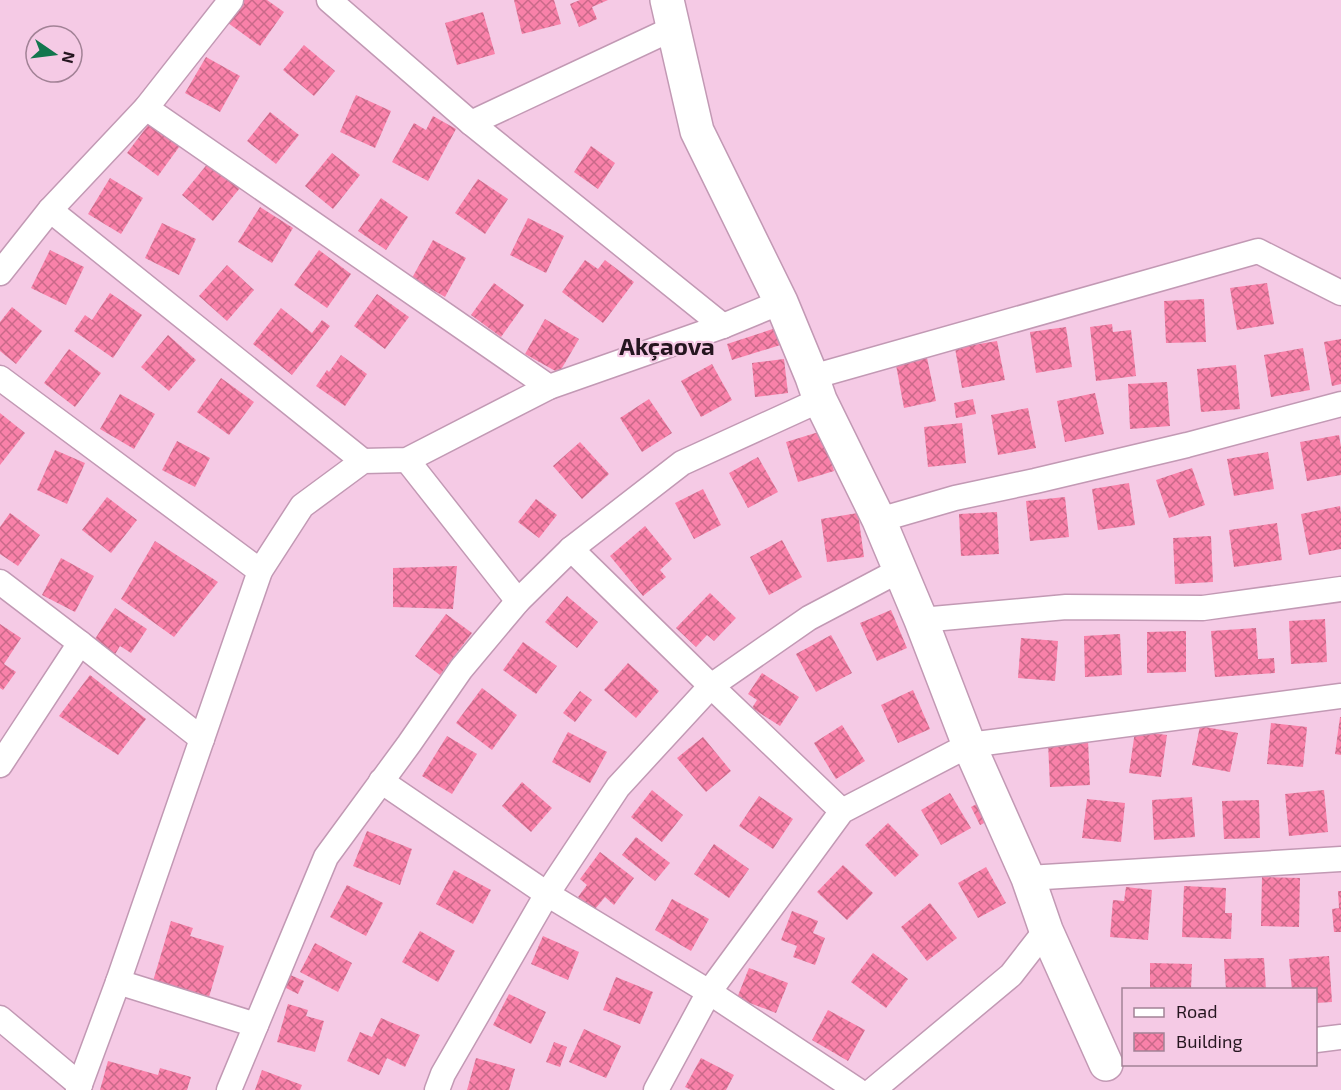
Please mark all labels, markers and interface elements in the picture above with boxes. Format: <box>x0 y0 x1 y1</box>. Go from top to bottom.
north arrow <box>24 24 84 84</box>
text: N <box>58 50 80 66</box>
district label: Akçaova <box>619 331 715 361</box>
legend <box>1122 988 1317 1066</box>
text: Road <box>1176 1000 1217 1022</box>
text: Building <box>1176 1030 1243 1052</box>

